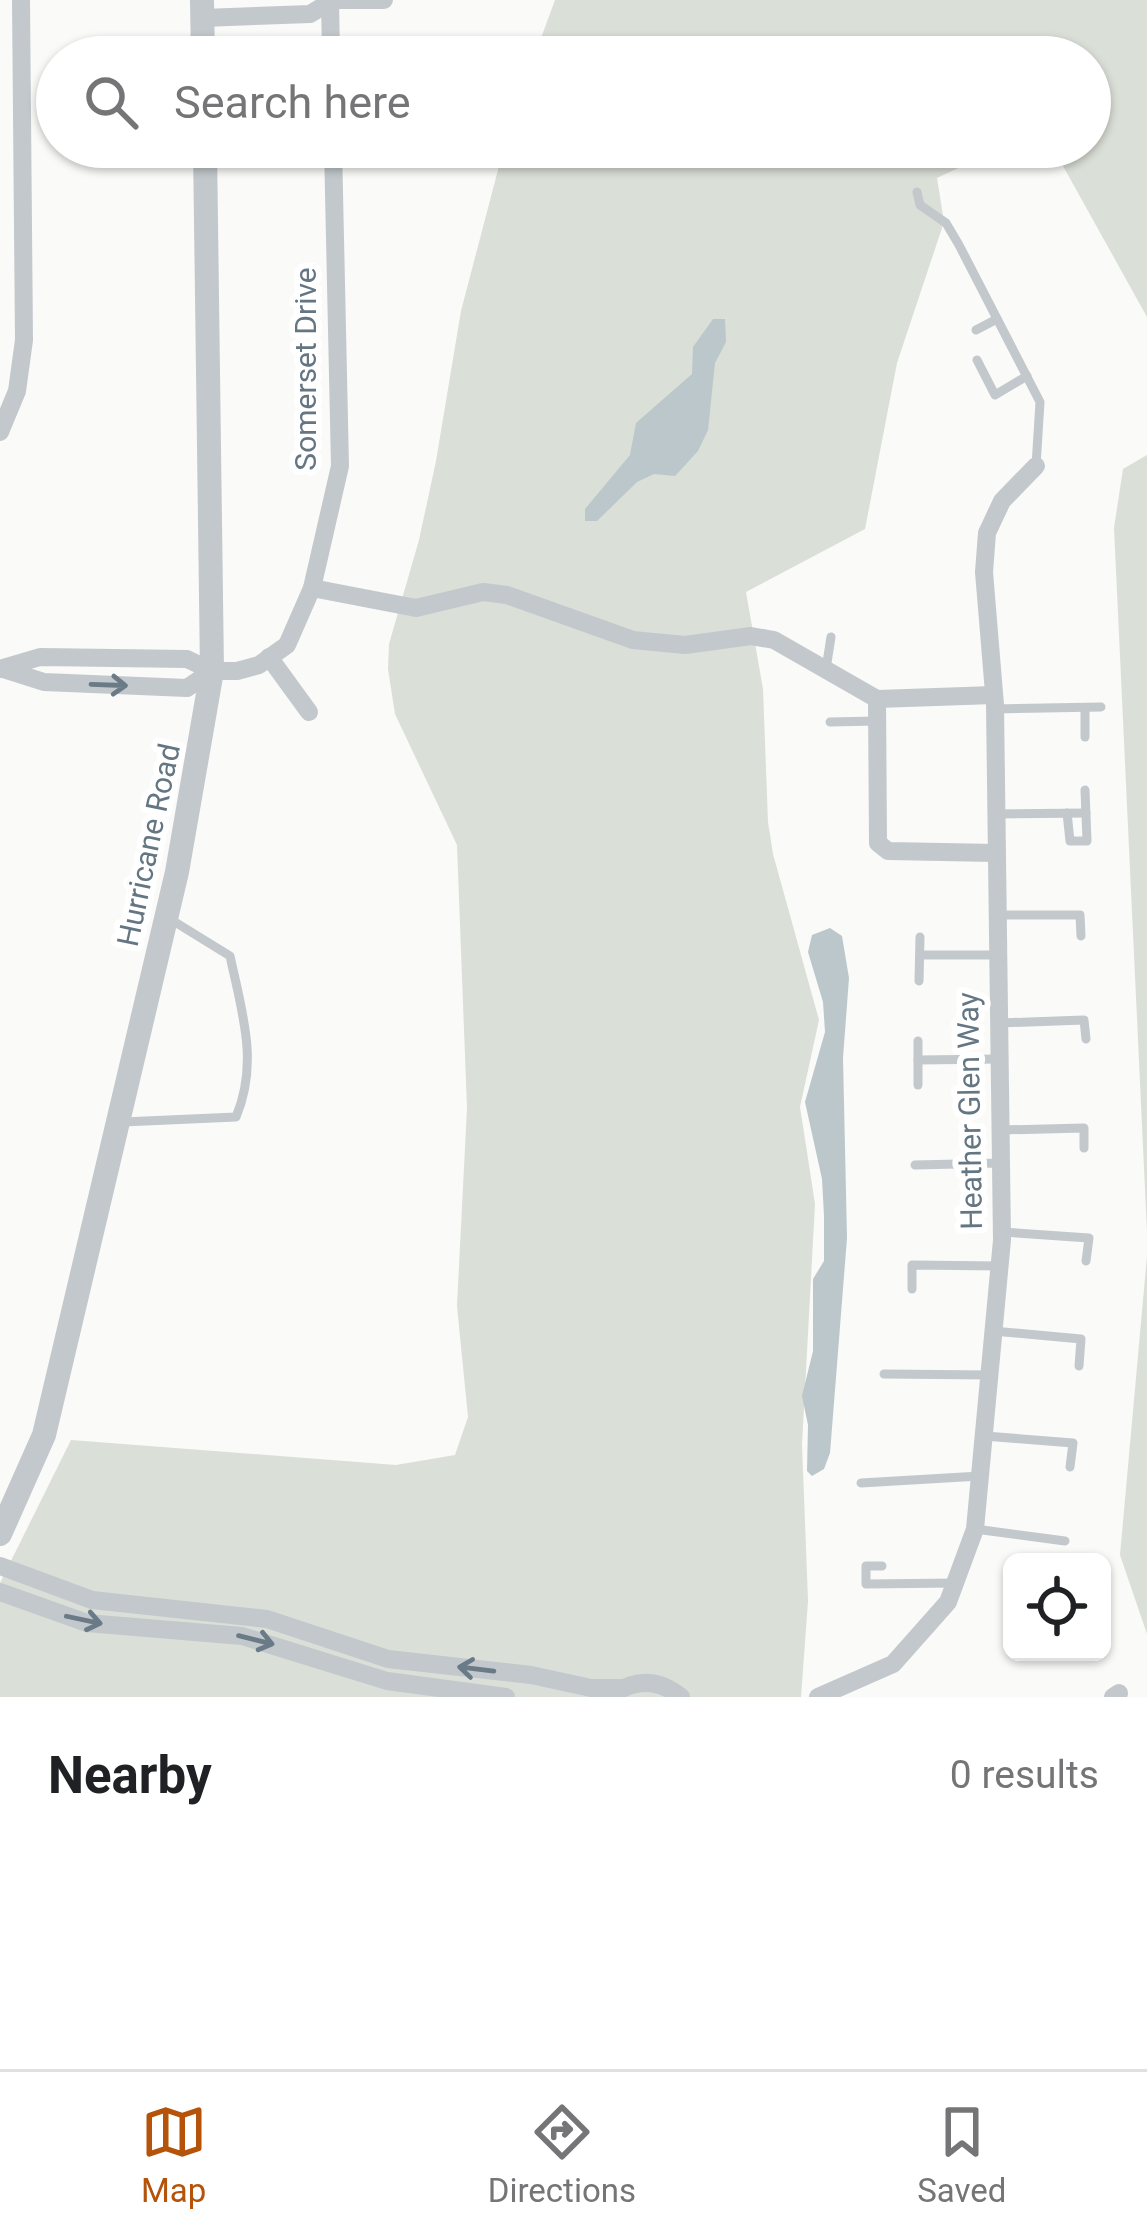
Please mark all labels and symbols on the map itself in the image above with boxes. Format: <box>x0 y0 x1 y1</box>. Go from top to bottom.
street label: Somerset Drive <box>288 267 323 471</box>
one-way arrow <box>89 674 128 697</box>
street label: Hurricane Road <box>110 740 187 949</box>
street label: Heather Glen Way <box>950 992 989 1230</box>
one-way arrow <box>63 1610 102 1632</box>
one-way arrow <box>236 1630 274 1652</box>
one-way arrow <box>457 1657 496 1679</box>

